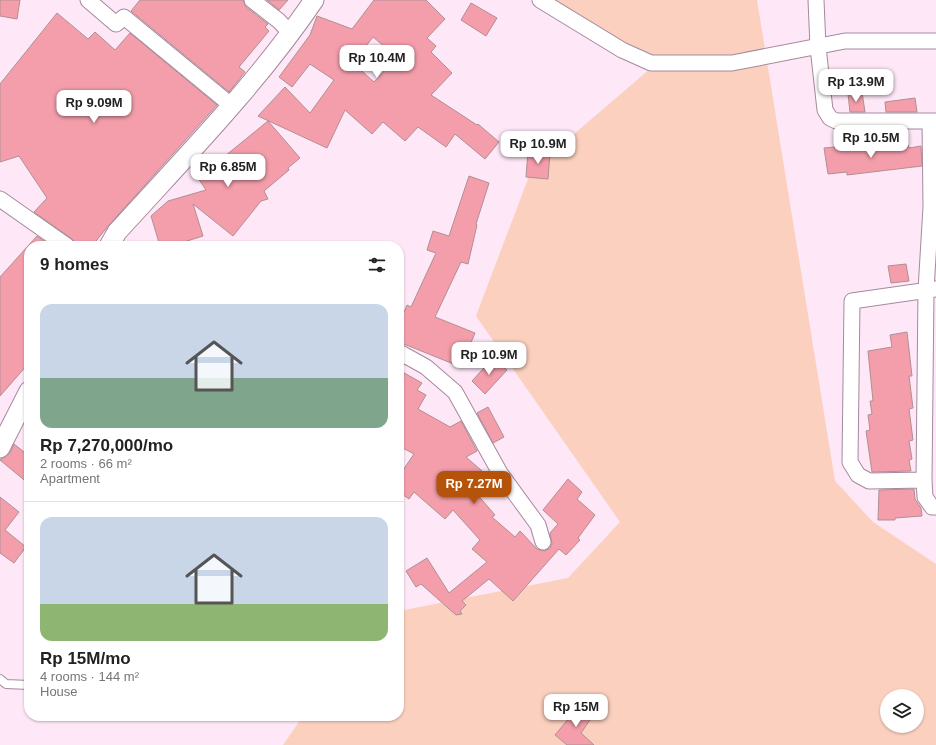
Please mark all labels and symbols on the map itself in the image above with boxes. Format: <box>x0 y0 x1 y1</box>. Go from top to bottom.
pin: Rp 10.4M <box>336 45 418 79</box>
pin: Rp 13.9M <box>815 69 897 103</box>
pin: Rp 9.09M <box>53 90 135 124</box>
pin: Rp 10.5M <box>830 125 912 159</box>
pin: Rp 10.9M <box>497 131 579 165</box>
pin: Rp 6.85M <box>187 154 269 188</box>
pin: Rp 10.9M <box>448 342 530 376</box>
pin: Rp 7.27M <box>433 471 515 505</box>
pin: Rp 15M <box>543 694 609 728</box>

